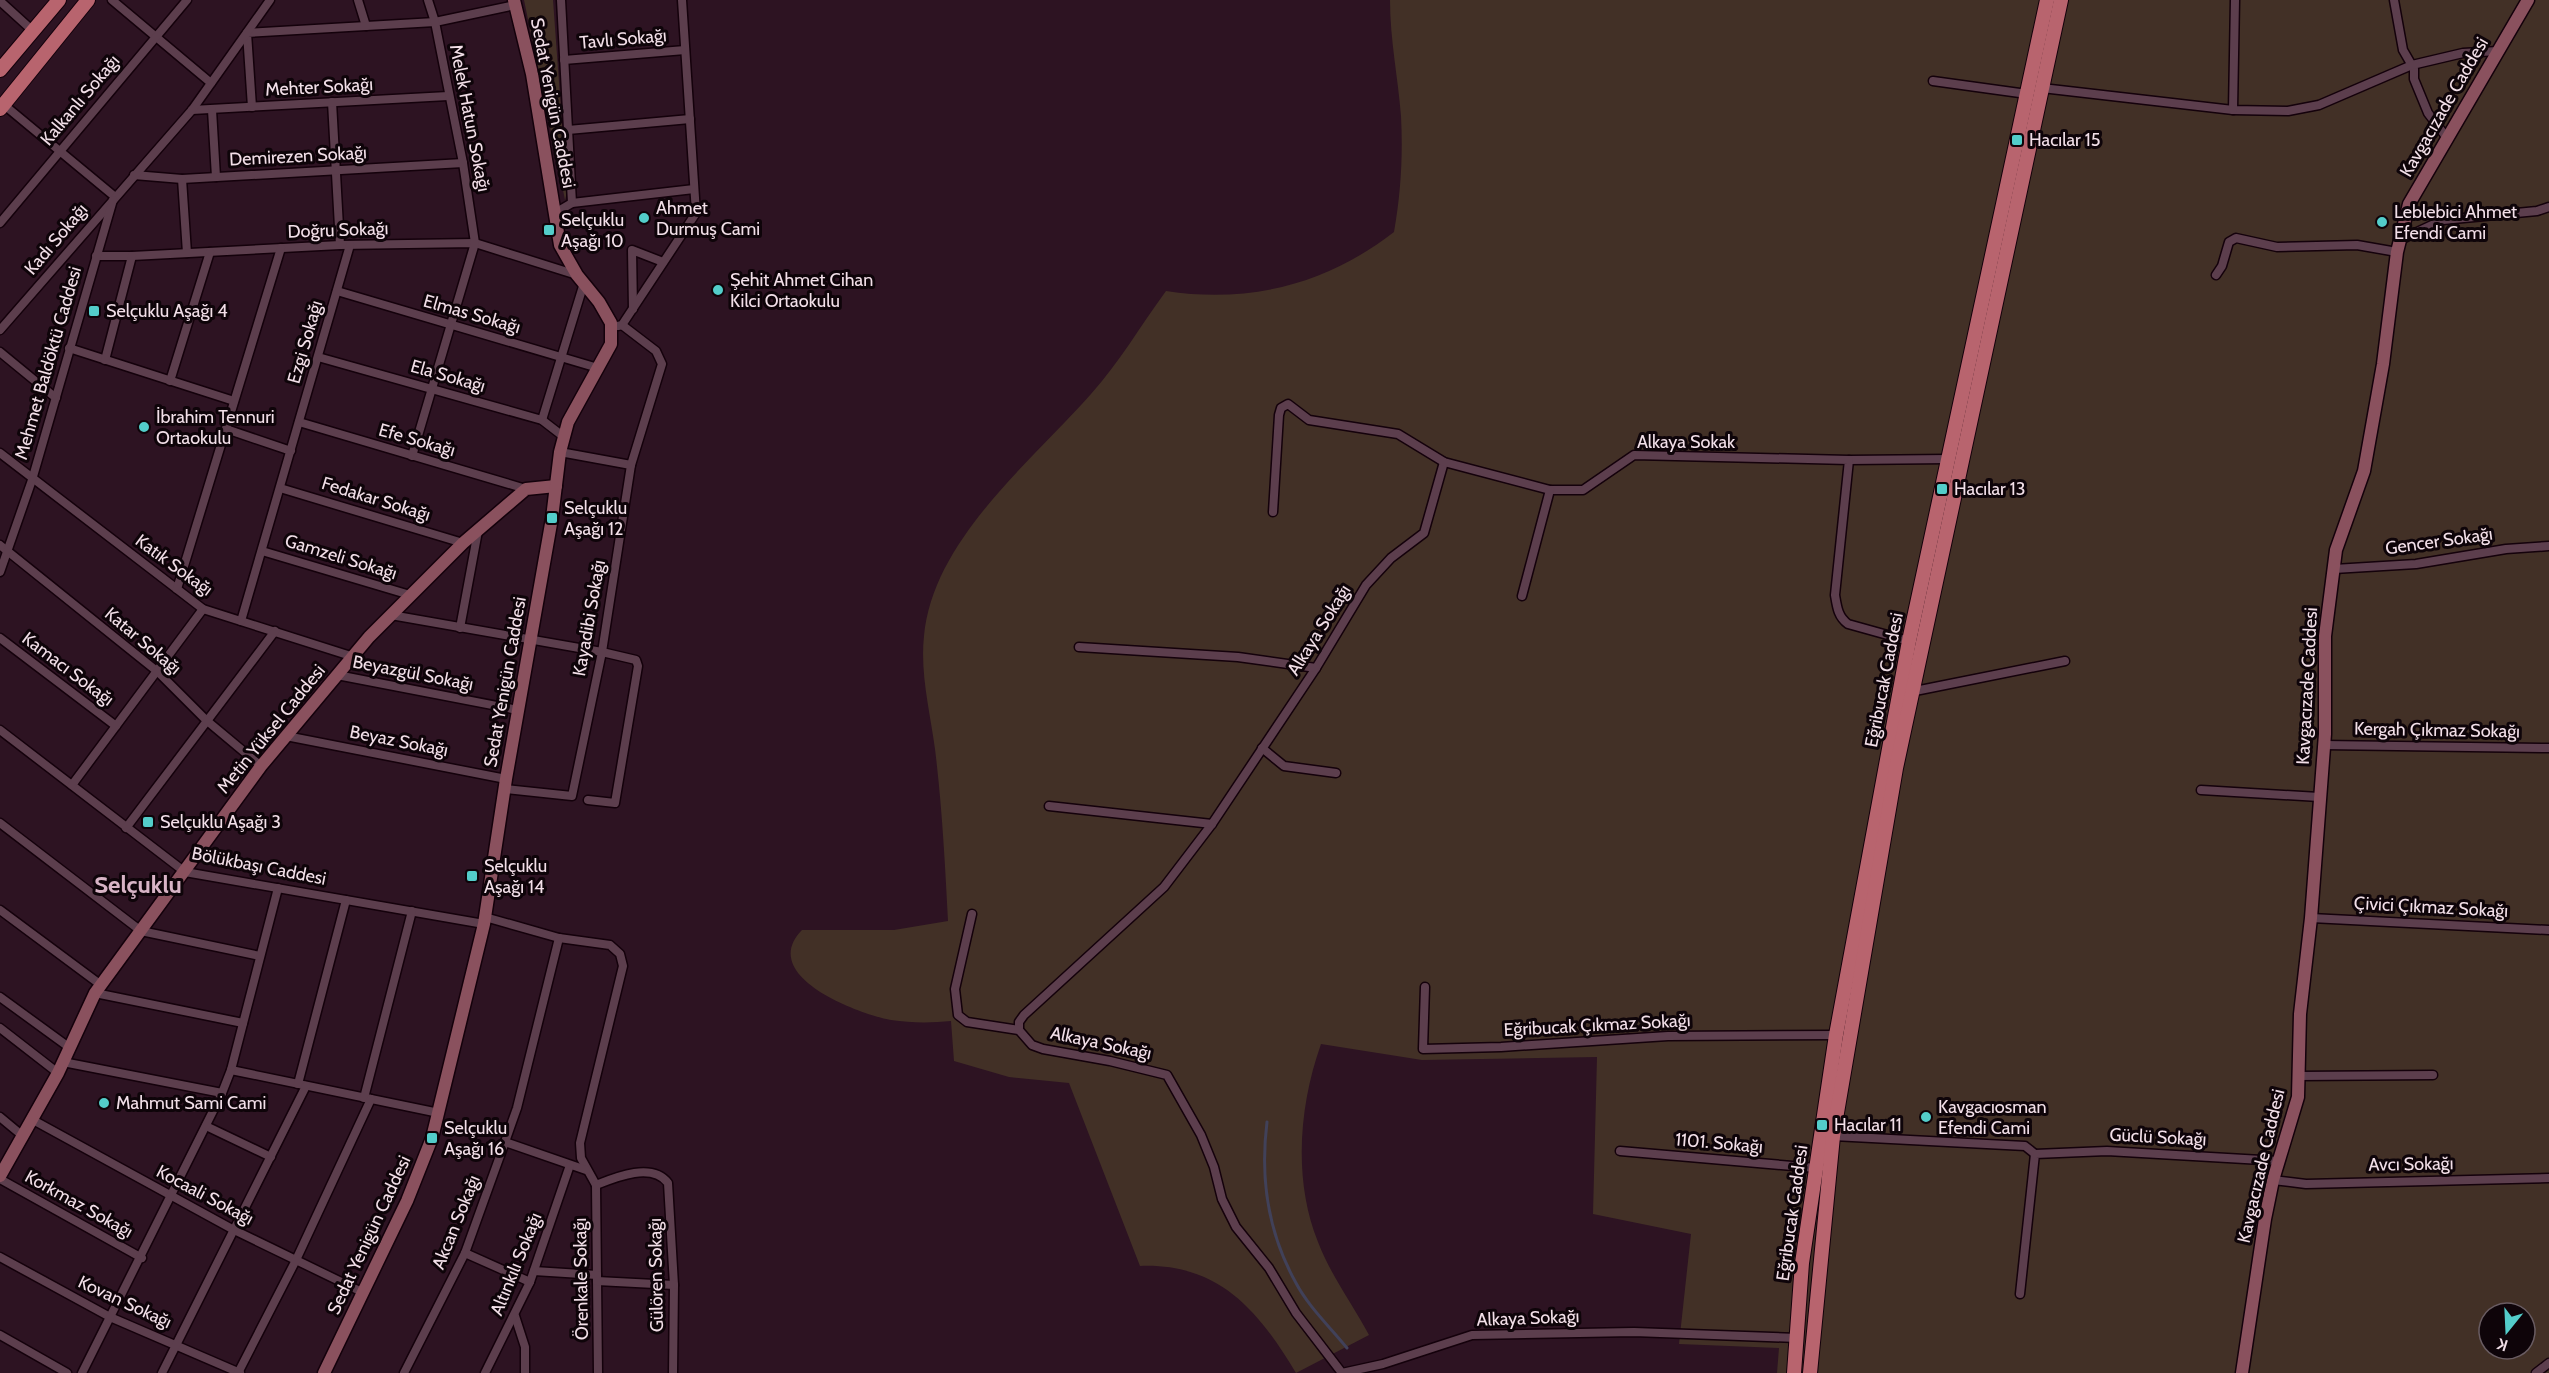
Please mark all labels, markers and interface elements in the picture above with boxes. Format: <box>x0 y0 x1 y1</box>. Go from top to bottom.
street label: Sedat Yenigün Caddesi <box>526 16 580 190</box>
street label: Tavlı Sokağı <box>578 24 668 54</box>
street label: Kavgacızade Caddesi <box>2395 33 2493 181</box>
street label: Melek Hatun Sokağı <box>445 43 495 193</box>
street label: Kalkanlı Sokağı <box>36 50 124 150</box>
street label: Mehter Sokağı <box>265 73 373 101</box>
place label: Hacılar 15 <box>2029 129 2100 151</box>
marker: Hacılar 15 <box>2010 133 2024 147</box>
street label: Demirezen Sokağı <box>229 141 367 171</box>
place label: Ahmet Durmuş Cami <box>656 197 760 240</box>
street label: Kadı Sokağı <box>20 199 92 279</box>
place label: Leblebici Ahmet Efendi Cami <box>2394 201 2517 244</box>
place label: Selçuklu Aşağı 10 <box>561 209 624 252</box>
marker: Ahmet Durmuş Cami <box>637 211 651 225</box>
marker: Leblebici Ahmet Efendi Cami <box>2375 215 2389 229</box>
street label: Doğru Sokağı <box>287 217 389 243</box>
marker: Selçuklu Aşağı 10 <box>542 223 556 237</box>
street label: Mehmet Baldöktü Caddesi <box>10 264 86 462</box>
place label: Şehit Ahmet Cihan Kilci Ortaokulu <box>730 269 873 312</box>
marker: Şehit Ahmet Cihan Kilci Ortaokulu <box>711 283 725 297</box>
street label: Elmas Sokağı <box>421 290 523 338</box>
street label: Ezgi Sokağı <box>283 298 327 386</box>
place label: Selçuklu Aşağı 4 <box>106 300 228 322</box>
marker: Selçuklu Aşağı 4 <box>87 304 101 318</box>
street label: Ela Sokağı <box>408 355 488 397</box>
place label: İbrahim Tennuri Ortaokulu <box>156 406 275 449</box>
street label: Efe Sokağı <box>376 419 458 461</box>
marker: İbrahim Tennuri Ortaokulu <box>137 420 151 434</box>
street label: Alkaya Sokak <box>1637 431 1736 453</box>
street label: Fedakar Sokağı <box>319 472 433 526</box>
place label: Hacılar 13 <box>1954 478 2025 500</box>
marker: Hacılar 13 <box>1935 482 1949 496</box>
place label: Selçuklu Aşağı 12 <box>564 497 627 540</box>
marker: Selçuklu Aşağı 12 <box>545 511 559 525</box>
street label: Gencer Sokağı <box>2384 523 2494 559</box>
street label: Katık Sokağı <box>131 530 217 600</box>
street label: Gamzeli Sokağı <box>282 530 400 584</box>
street label: Kayadibi Sokağı <box>568 558 610 678</box>
street label: Alkaya Sokağı <box>1282 581 1356 679</box>
street label: Sedat Yenigün Caddesi <box>479 595 531 769</box>
street label: Katar Sokağı <box>100 603 186 679</box>
street label: Kavgacızade Caddesi <box>2292 607 2322 765</box>
street label: Eğribucak Caddesi <box>1860 611 1908 749</box>
street label: Kamacı Sokağı <box>18 627 118 711</box>
street label: Beyazgül Sokağı <box>351 651 475 695</box>
street label: Metin Yüksel Caddesi <box>212 660 330 798</box>
street label: Kergah Çıkmaz Sokağı <box>2354 718 2520 742</box>
street label: Beyaz Sokağı <box>348 721 450 761</box>
place label: Selçuklu Aşağı 3 <box>160 811 281 833</box>
marker: Selçuklu Aşağı 3 <box>141 815 155 829</box>
street label: Bölükbaşı Caddesi <box>190 842 328 890</box>
place label: Selçuklu Aşağı 14 <box>484 855 547 898</box>
marker: Selçuklu Aşağı 14 <box>465 869 479 883</box>
district label: Selçuklu <box>94 870 182 899</box>
street label: Çivici Çıkmaz Sokağı <box>2353 892 2509 922</box>
street label: Eğribucak Çıkmaz Sokağı <box>1503 1009 1691 1041</box>
street label: Alkaya Sokağı <box>1048 1022 1154 1064</box>
street label: Kavgacızade Caddesi <box>2233 1087 2289 1245</box>
place label: Mahmut Sami Cami <box>116 1092 266 1114</box>
marker: Mahmut Sami Cami <box>97 1096 111 1110</box>
place label: Kavgacıosman Efendi Cami <box>1938 1096 2047 1139</box>
marker: Kavgacıosman Efendi Cami <box>1919 1110 1933 1124</box>
place label: Hacılar 11 <box>1834 1114 1902 1136</box>
place label: Selçuklu Aşağı 16 <box>444 1117 507 1160</box>
marker: Hacılar 11 <box>1815 1118 1829 1132</box>
street label: Güclü Sokağı <box>2109 1123 2207 1151</box>
street label: 1101. Sokağı <box>1674 1128 1764 1158</box>
marker: Selçuklu Aşağı 16 <box>425 1131 439 1145</box>
street label: Eğribucak Caddesi <box>1772 1144 1812 1282</box>
street label: Sedat Yenigün Caddesi <box>323 1152 415 1318</box>
street label: Avcı Sokağı <box>2368 1152 2454 1176</box>
street label: Kocaali Sokağı <box>153 1160 257 1230</box>
street label: Korkmaz Sokağı <box>21 1165 137 1243</box>
street label: Akcan Sokağı <box>427 1172 485 1272</box>
street label: Altınkılı Sokağı <box>485 1209 547 1319</box>
street label: Örenkale Sokağı <box>569 1218 593 1340</box>
street label: Gülören Sokağı <box>644 1218 668 1332</box>
street label: Kovan Sokağı <box>75 1271 175 1333</box>
north arrow <box>2477 1301 2537 1361</box>
street label: Alkaya Sokağı <box>1476 1305 1580 1331</box>
text: K <box>2495 1334 2510 1355</box>

